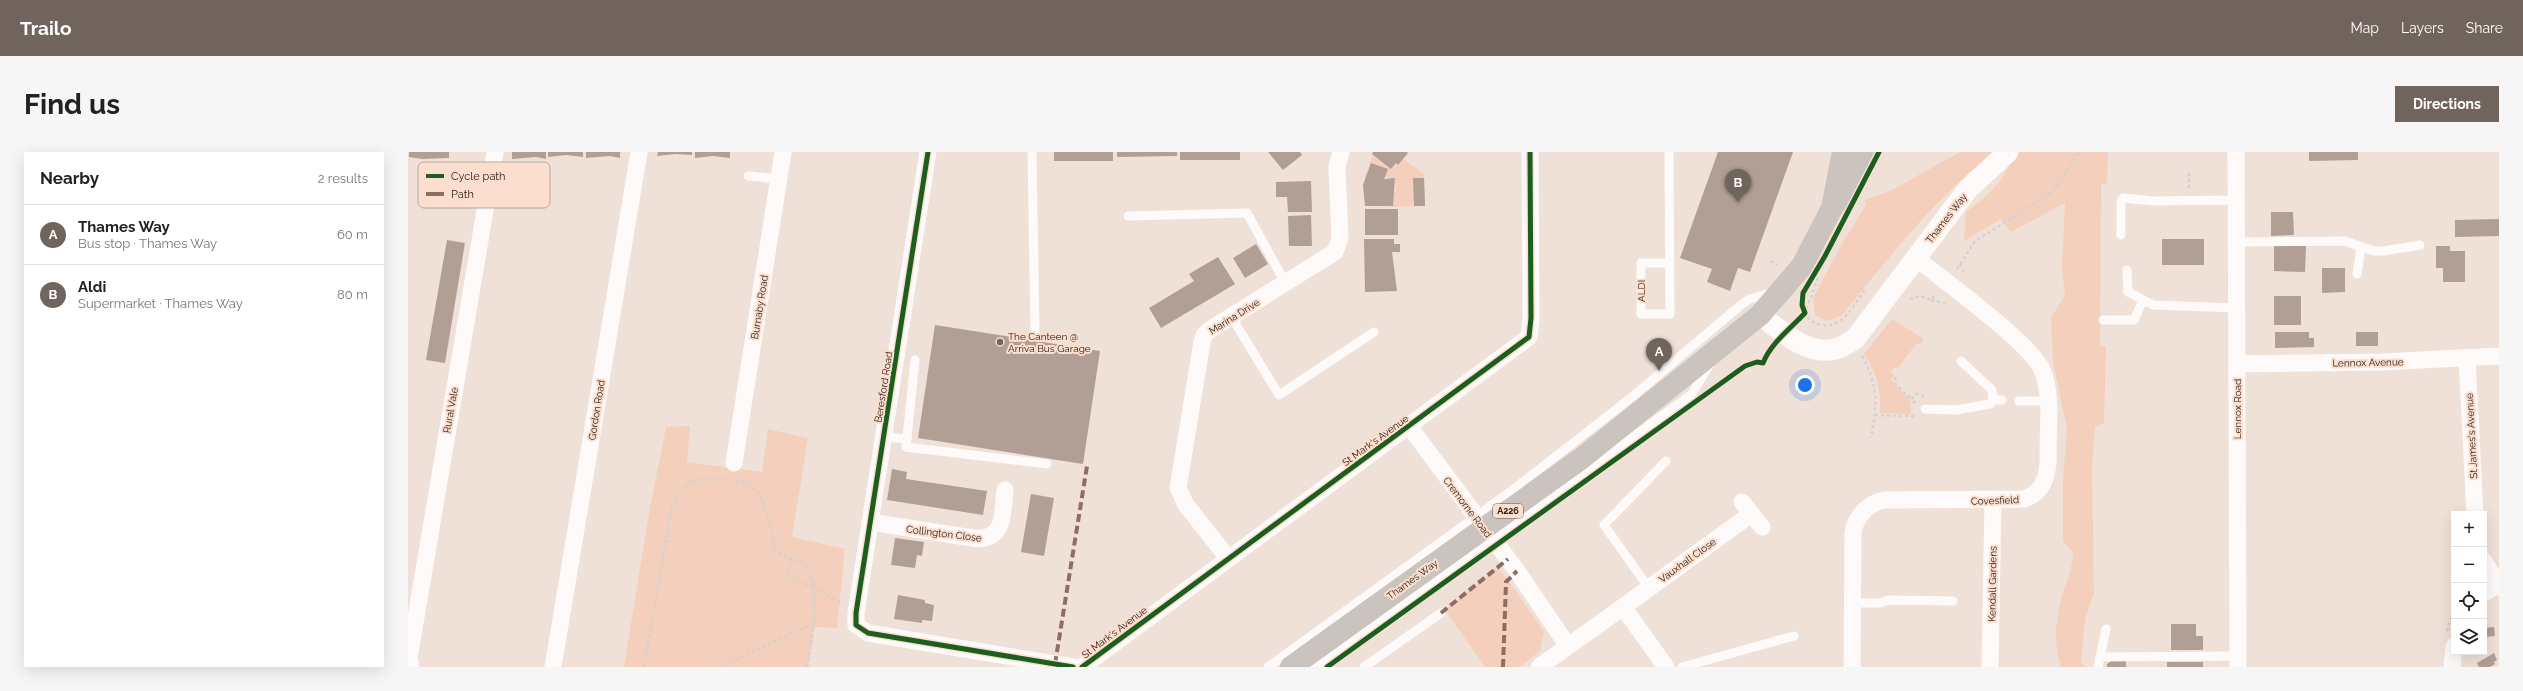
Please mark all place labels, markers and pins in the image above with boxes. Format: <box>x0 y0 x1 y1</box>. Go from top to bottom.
pin: B <box>1725 169 1751 202</box>
place label: The Canteen @ Arriva Bus Garage <box>1008 331 1091 354</box>
marker: The Canteen @ Arriva Bus Garage <box>995 337 1005 347</box>
pin: A <box>1646 338 1672 371</box>

